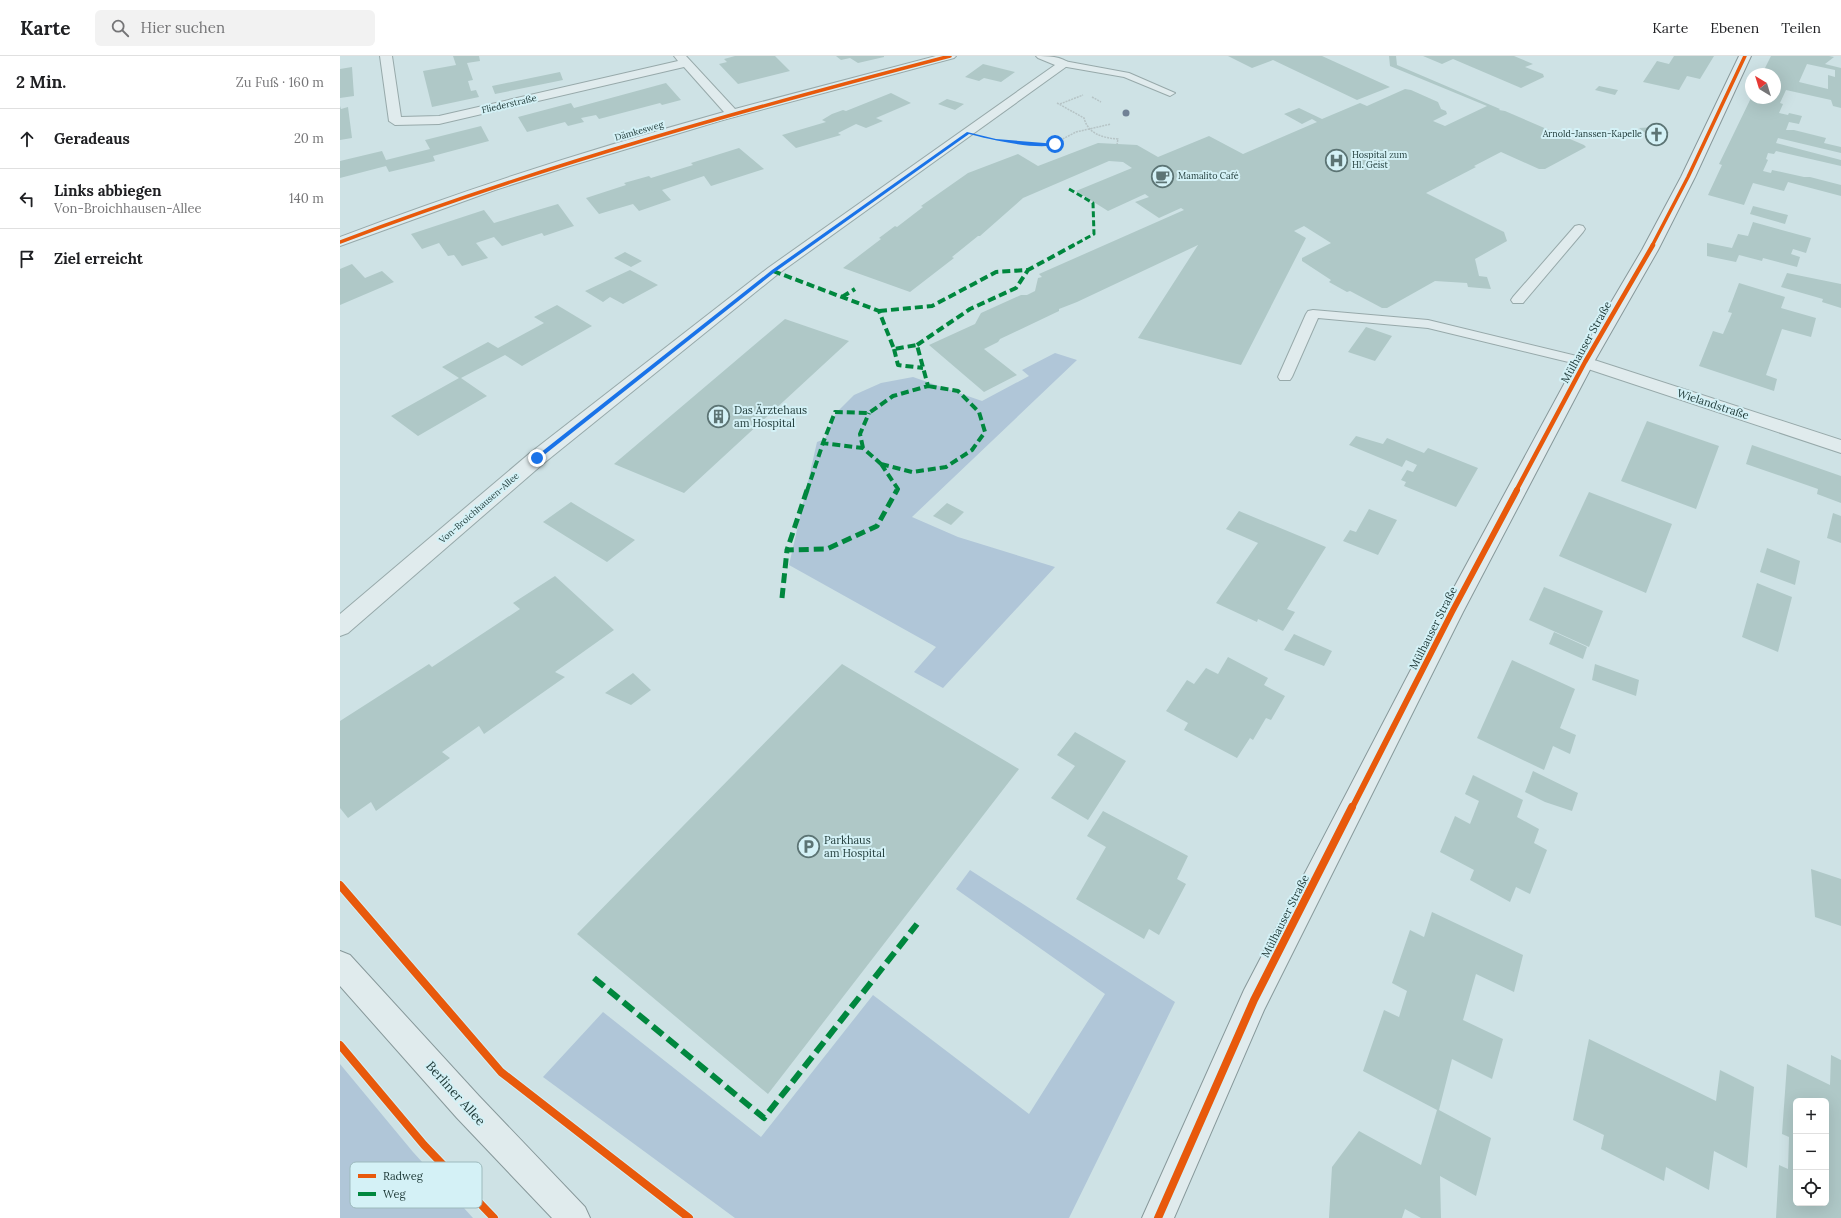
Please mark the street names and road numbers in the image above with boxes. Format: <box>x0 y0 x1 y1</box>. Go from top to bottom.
street label: Fliederstraße <box>480 92 538 115</box>
street label: Dämkesweg <box>613 118 665 143</box>
street label: Mülhauser Straße <box>1558 299 1614 385</box>
street label: Wielandstraße <box>1675 386 1751 422</box>
street label: Von-Broichhausen-Allee <box>436 470 521 546</box>
street label: Mülhauser Straße <box>1406 584 1460 672</box>
street label: Mülhauser Straße <box>1258 872 1312 960</box>
street label: Berliner Allee <box>422 1058 489 1129</box>

